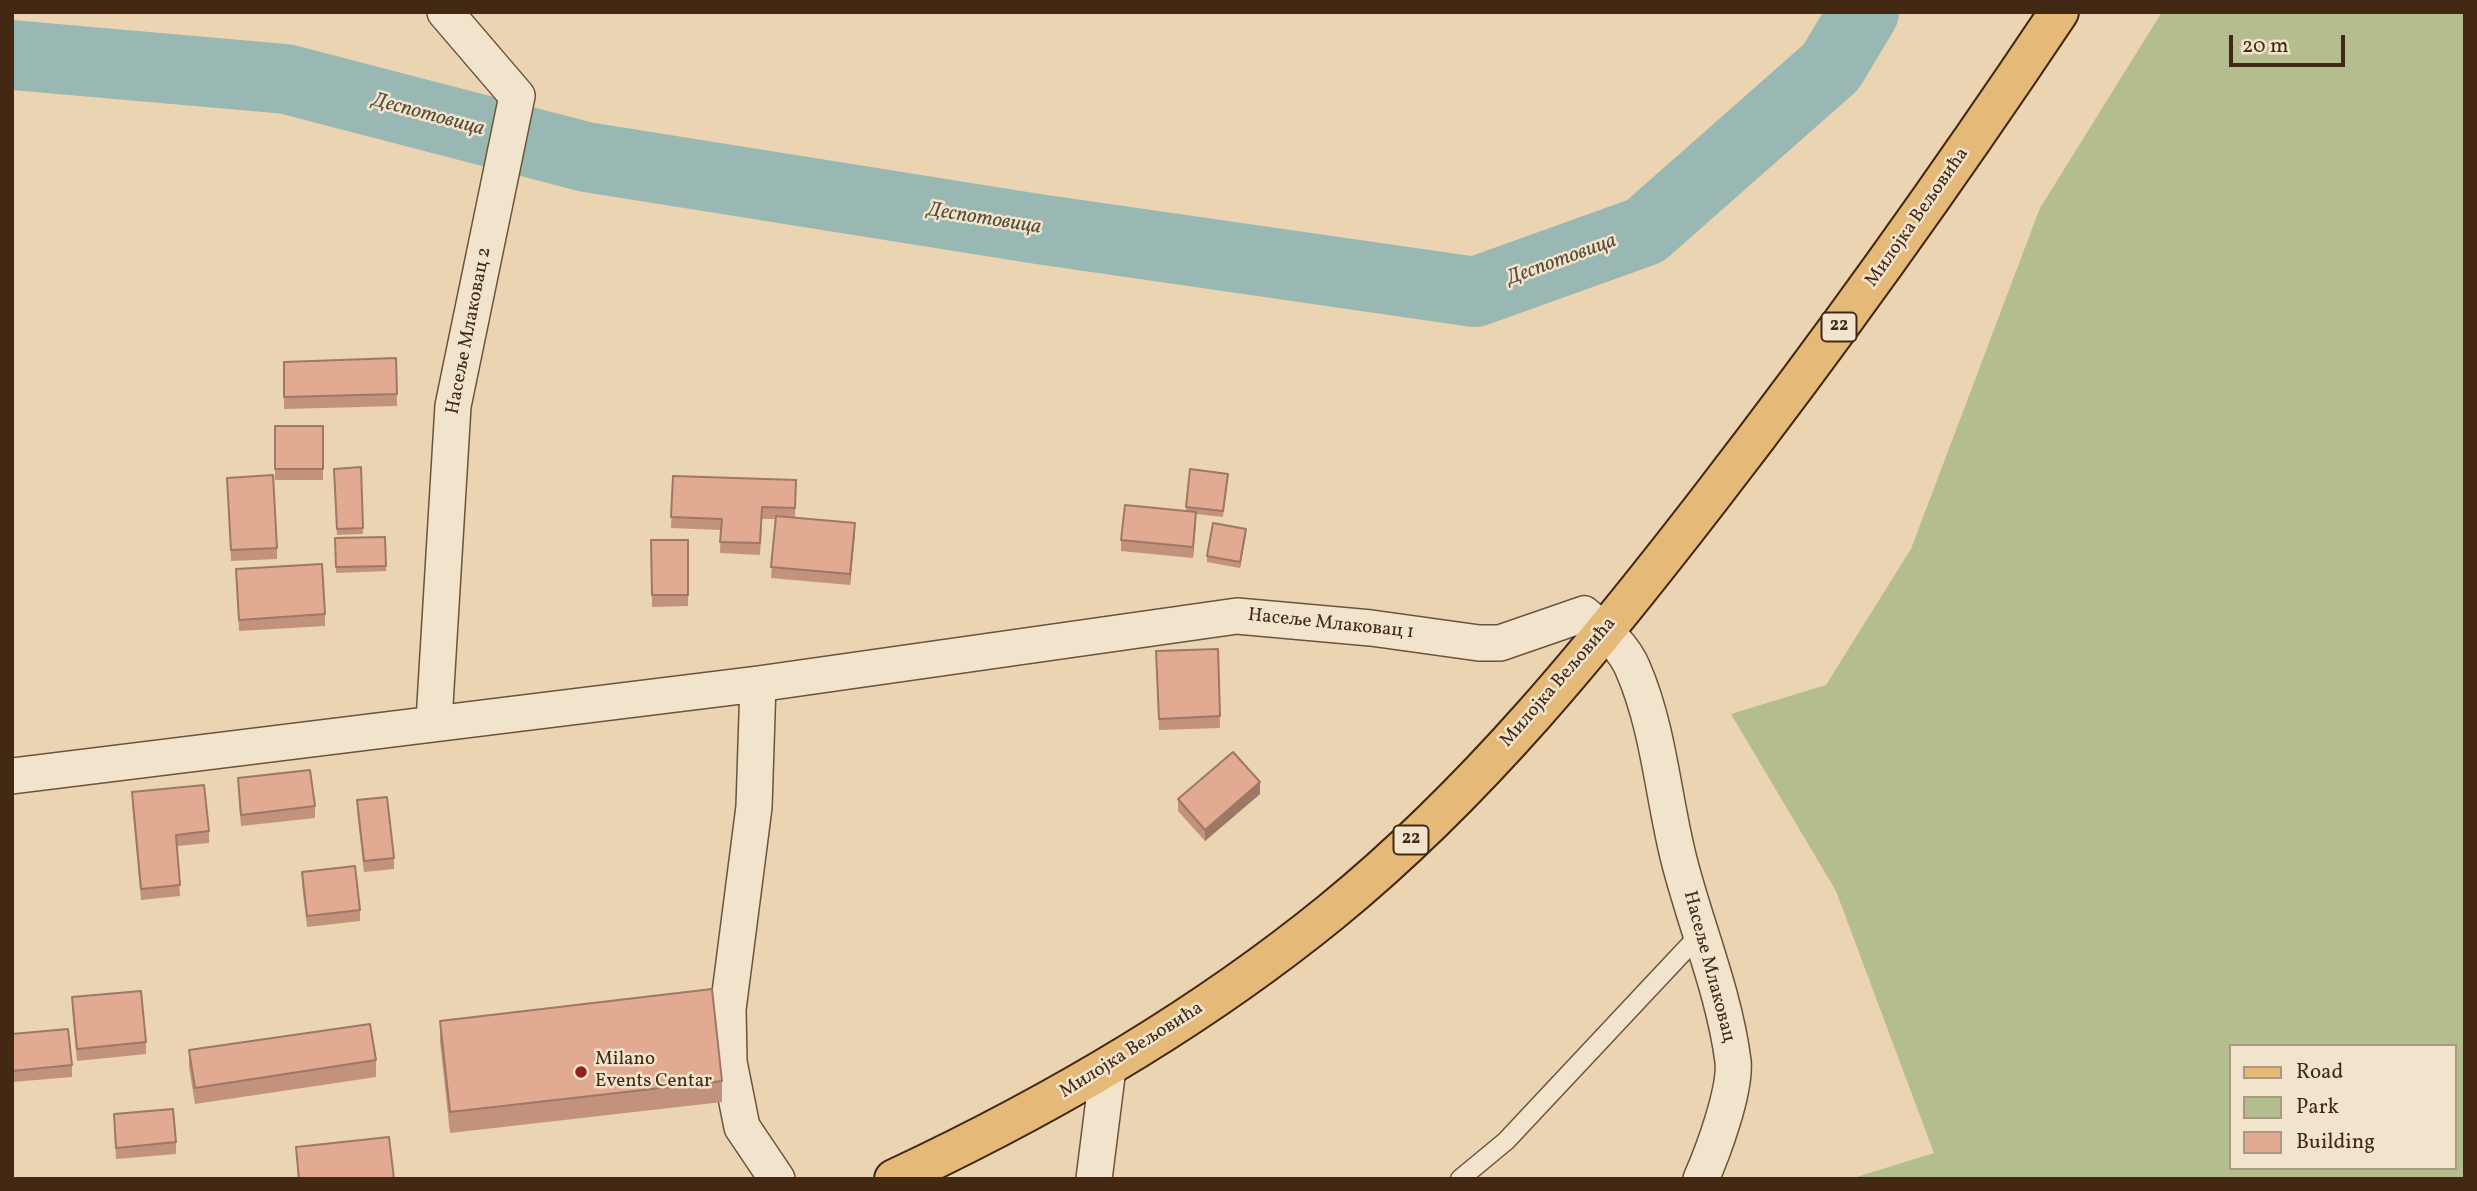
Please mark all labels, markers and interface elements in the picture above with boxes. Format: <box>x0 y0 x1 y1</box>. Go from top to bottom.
scale bar <box>2232 21 2348 65</box>
text: 20 m <box>2242 32 2288 61</box>
water label: Деспотовица <box>369 89 487 143</box>
street label: Милојка Вељовића <box>1861 144 1975 292</box>
water label: Деспотовица <box>925 199 1043 241</box>
water label: Деспотовица <box>1504 229 1620 293</box>
street label: Насеље Млаковац 2 <box>443 245 497 417</box>
road number: 22 <box>1822 312 1856 342</box>
street label: Насеље Млаковац 1 <box>1247 605 1415 645</box>
street label: Милојка Вељовића <box>1496 613 1622 753</box>
road number: 22 <box>1394 826 1428 854</box>
street label: Насеље Млаковац <box>1677 889 1739 1045</box>
street label: Милојка Вељовића <box>1056 998 1208 1104</box>
legend <box>2228 1044 2456 1170</box>
place label: Milano Events Centar <box>595 1050 712 1094</box>
text: Road <box>2296 1058 2343 1087</box>
marker: Milano Events Centar <box>573 1064 589 1080</box>
text: Park <box>2296 1093 2339 1122</box>
text: Building <box>2296 1128 2375 1157</box>

